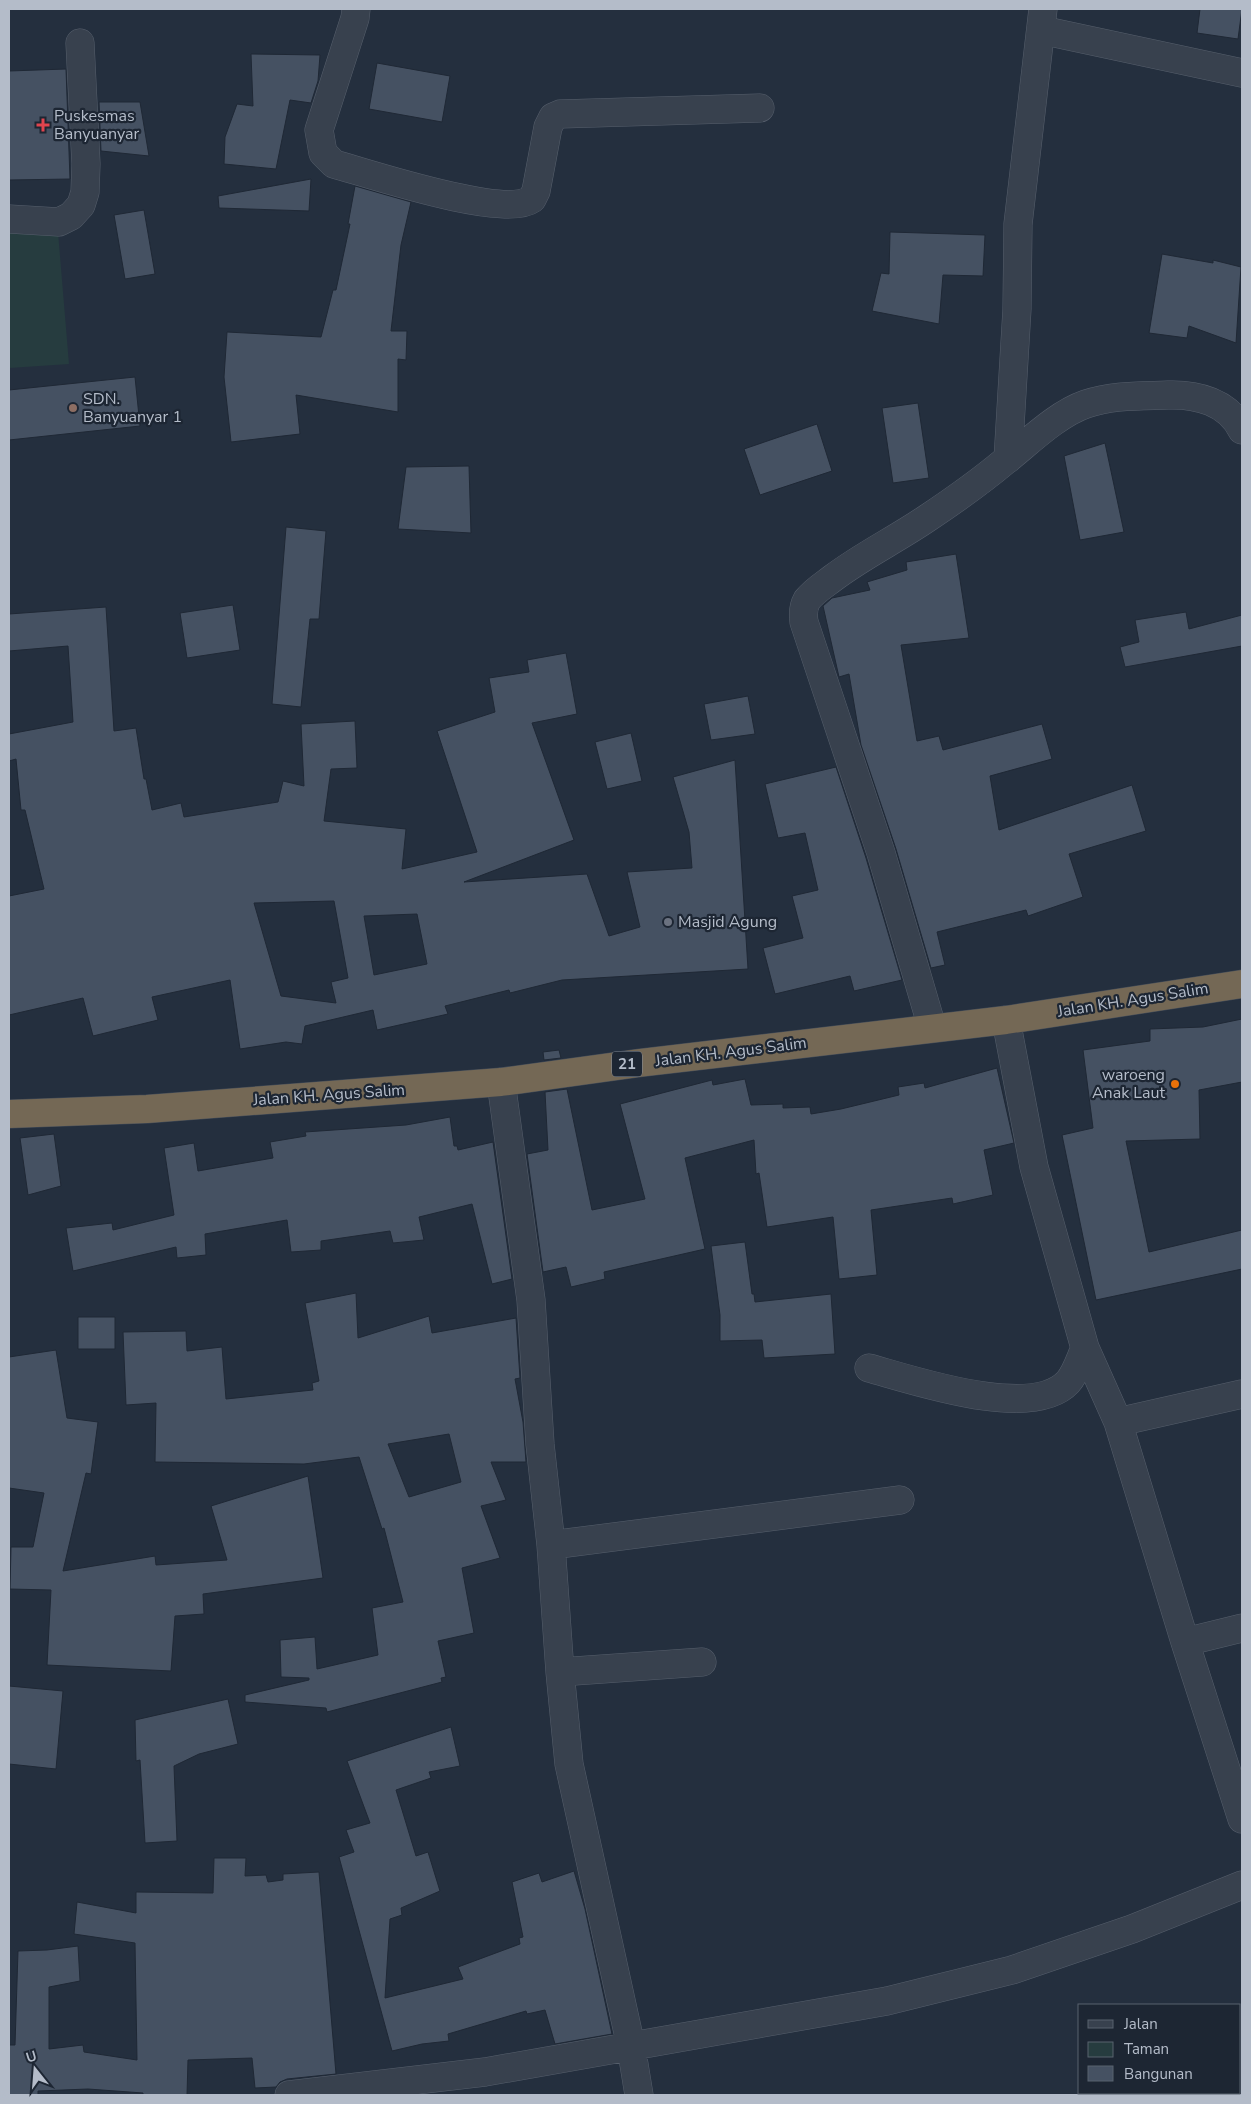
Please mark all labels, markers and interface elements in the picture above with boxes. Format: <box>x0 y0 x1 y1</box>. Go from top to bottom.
place label: Puskesmas Banyuanyar <box>54 105 140 145</box>
marker: Puskesmas Banyuanyar <box>36 118 50 132</box>
place label: SDN. Banyuanyar 1 <box>83 388 182 428</box>
marker: SDN. Banyuanyar 1 <box>67 402 79 414</box>
place label: Masjid Agung <box>678 911 777 933</box>
marker: Masjid Agung <box>662 916 674 928</box>
street label: Jalan KH. Agus Salim <box>1055 977 1210 1023</box>
street label: Jalan KH. Agus Salim <box>653 1032 808 1072</box>
road number: 21 <box>612 1052 642 1076</box>
place label: waroeng Anak Laut <box>1092 1064 1165 1104</box>
marker: waroeng Anak Laut <box>1169 1078 1181 1090</box>
street label: Jalan KH. Agus Salim <box>251 1079 406 1111</box>
legend <box>1078 2004 1241 2094</box>
text: Jalan <box>1123 2014 1158 2034</box>
text: Taman <box>1124 2039 1169 2059</box>
north arrow <box>10 2044 60 2094</box>
text: U <box>24 2046 39 2068</box>
text: Bangunan <box>1124 2064 1193 2084</box>

